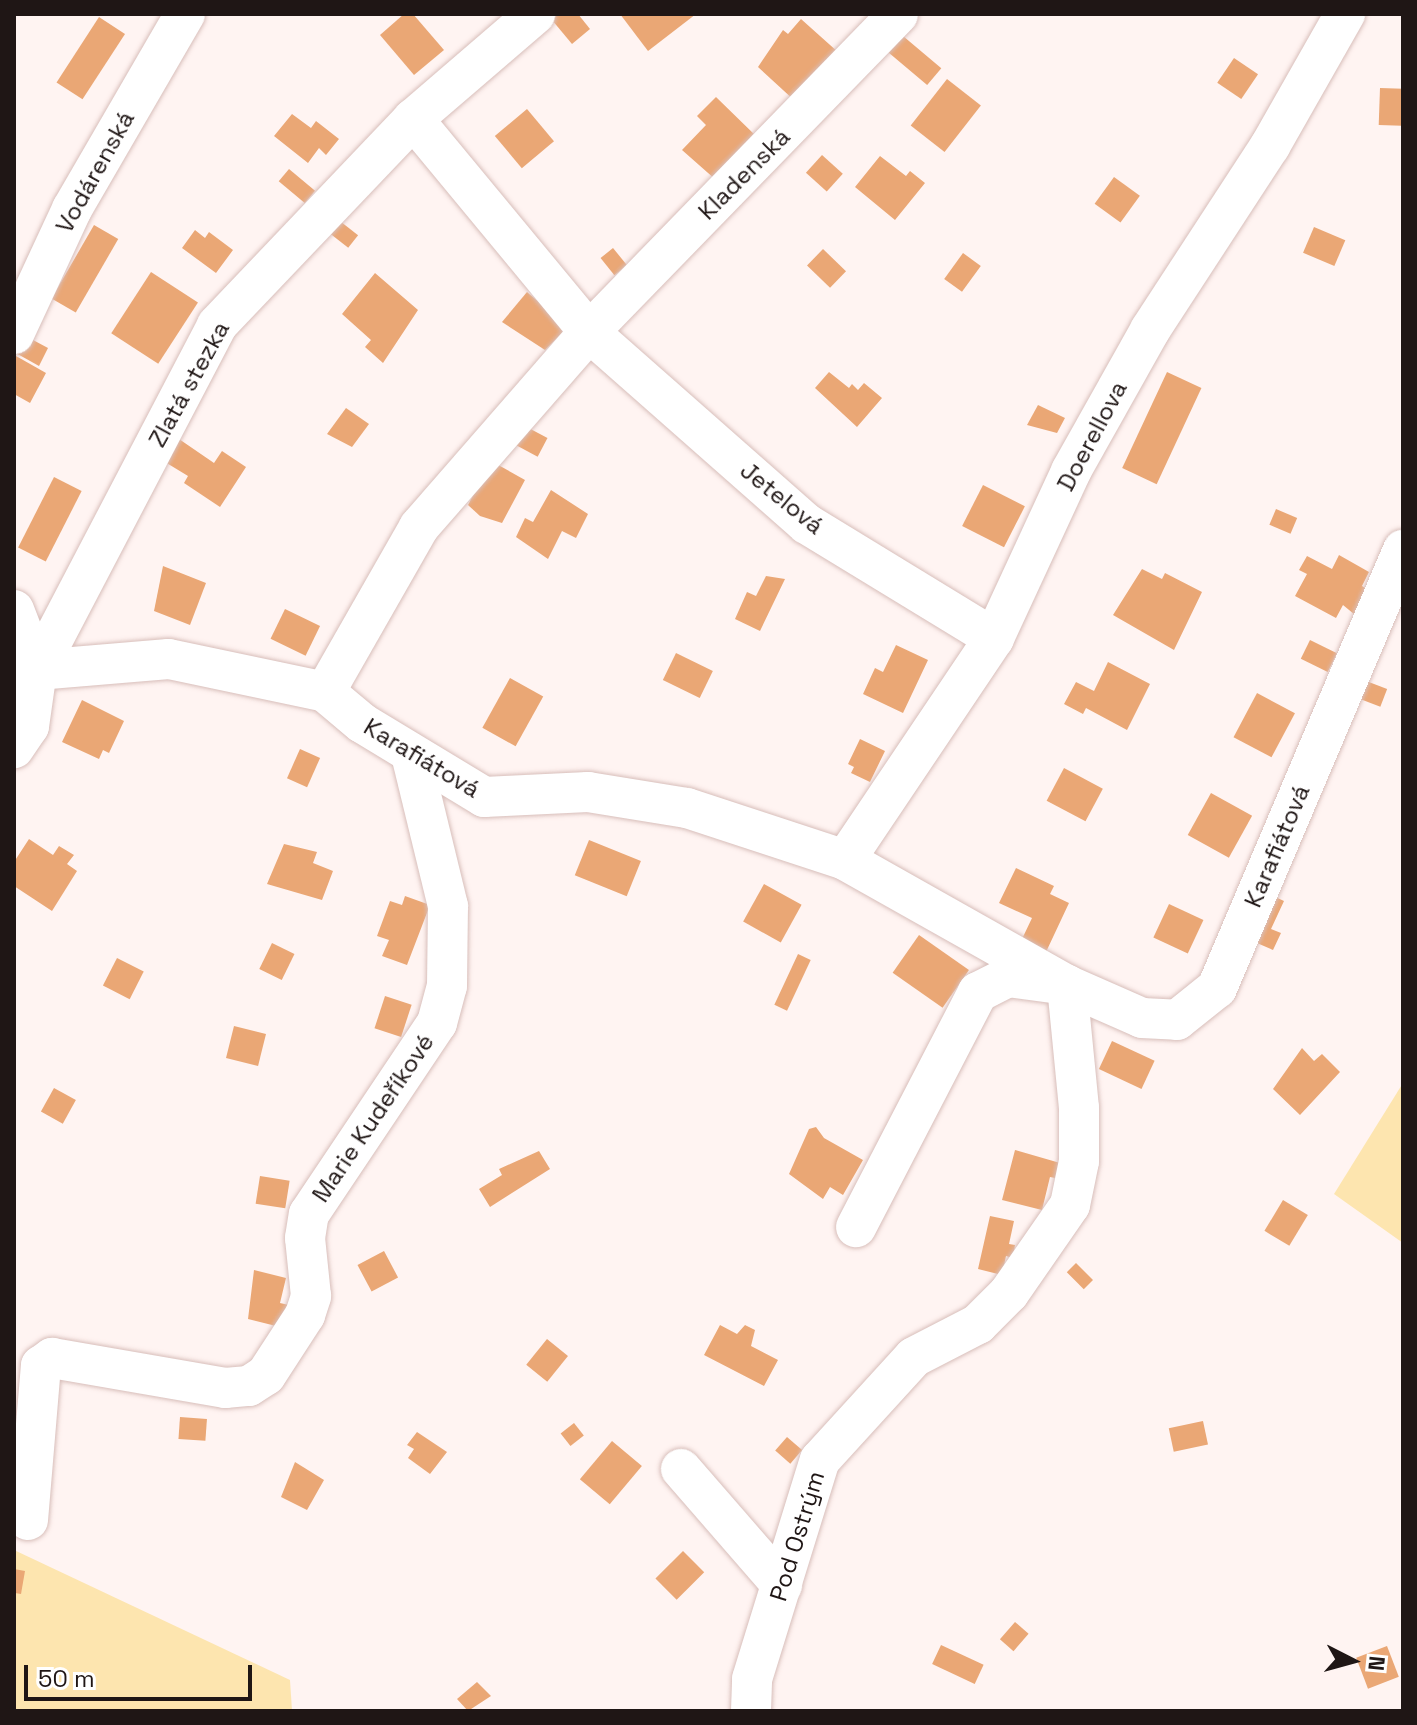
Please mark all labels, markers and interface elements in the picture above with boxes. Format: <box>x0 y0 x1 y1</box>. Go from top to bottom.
street label: Vodárenská <box>50 106 140 238</box>
street label: Kladenská <box>692 122 796 226</box>
street label: Zlatá stezka <box>143 316 235 452</box>
street label: Doerellova <box>1051 376 1133 496</box>
street label: Jetelová <box>735 456 829 540</box>
street label: Karafiátová <box>359 712 485 804</box>
street label: Karafiátová <box>1238 780 1316 912</box>
street label: Marie Kudeříkové <box>306 1028 440 1208</box>
street label: Pod Ostrým <box>764 1468 830 1604</box>
north arrow <box>1313 1621 1393 1701</box>
scale bar <box>28 1649 256 1699</box>
text: N <box>1362 1655 1392 1672</box>
text: 50 m <box>38 1663 95 1694</box>

